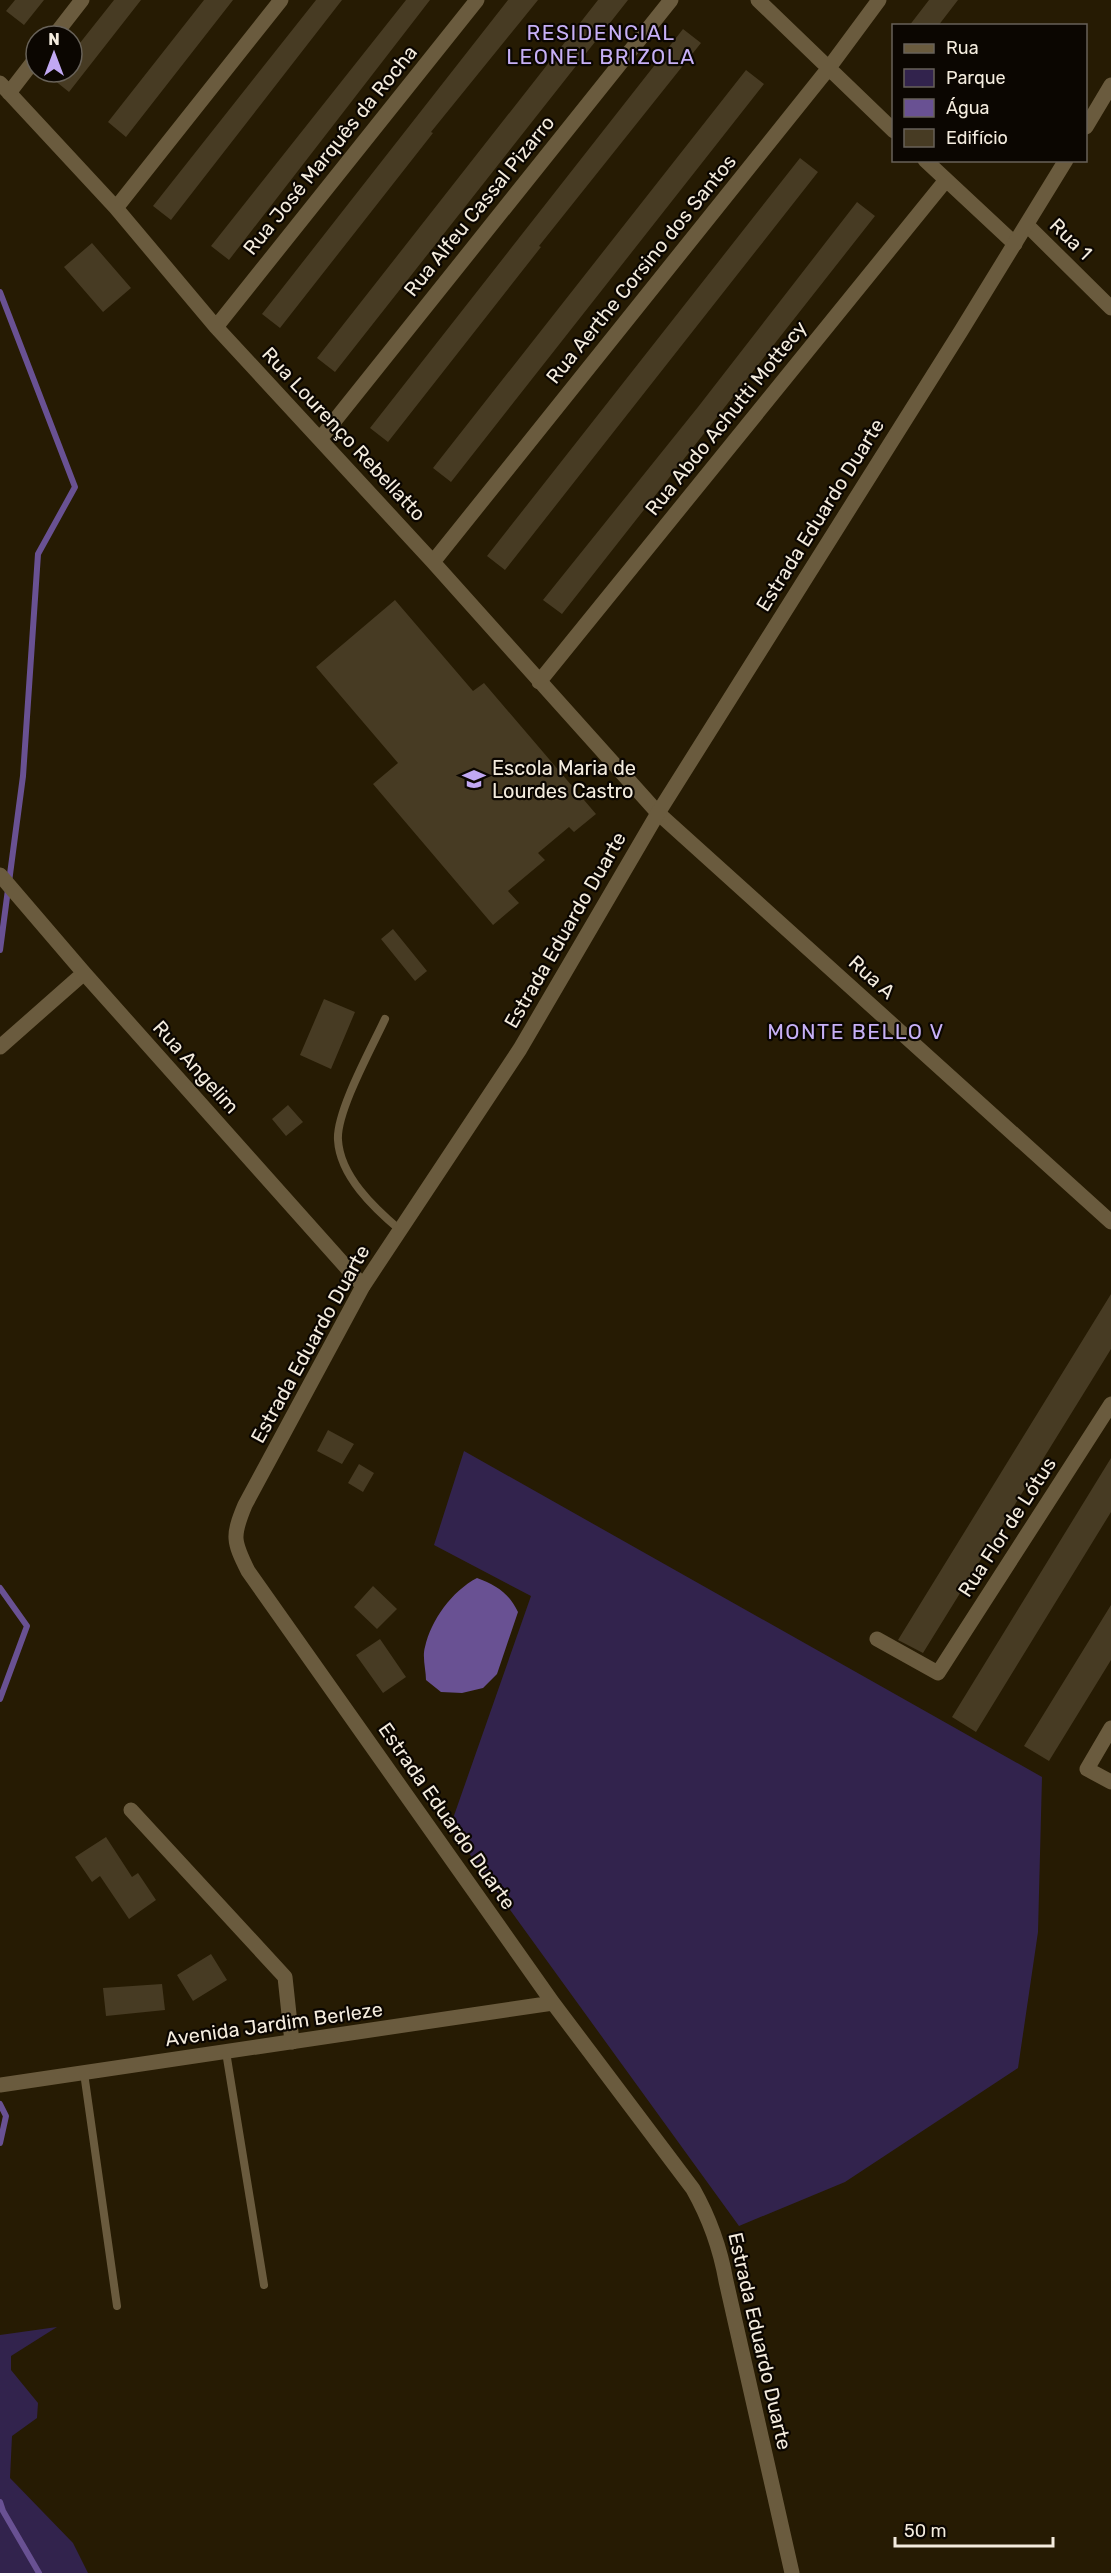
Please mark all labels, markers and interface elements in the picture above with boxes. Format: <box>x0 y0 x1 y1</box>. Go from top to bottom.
district label: RESIDENCIAL LEONEL BRIZOLA <box>506 20 696 69</box>
north arrow <box>24 24 84 84</box>
legend <box>892 24 1087 162</box>
text: N <box>48 30 60 49</box>
text: Rua <box>946 37 979 59</box>
street label: Rua José Marquês da Rocha <box>238 40 422 260</box>
text: Parque <box>946 67 1006 89</box>
text: Água <box>946 97 989 119</box>
street label: Rua Alfeu Cassal Pizarro <box>399 111 559 301</box>
text: Edifício <box>946 127 1008 149</box>
street label: Rua Aerthe Corsino dos Santos <box>541 149 741 389</box>
street label: Rua 1 <box>1045 213 1097 265</box>
street label: Rua Abdo Achutti Mottecy <box>640 316 812 520</box>
street label: Rua Lourenço Rebellatto <box>257 342 431 526</box>
street label: Estrada Eduardo Duarte <box>751 414 889 616</box>
place label: Escola Maria de Lourdes Castro <box>492 756 636 803</box>
school or university icon: Escola Maria de Lourdes Castro <box>461 766 487 792</box>
street label: Estrada Eduardo Duarte <box>499 828 631 1032</box>
street label: Rua A <box>844 950 900 1004</box>
street label: Rua Angelim <box>148 1016 244 1118</box>
district label: MONTE BELLO V <box>767 1019 945 1044</box>
street label: Estrada Eduardo Duarte <box>246 1241 374 1447</box>
street label: Rua Flor de Lótus <box>953 1453 1061 1601</box>
street label: Estrada Eduardo Duarte <box>373 1718 521 1914</box>
street label: Avenida Jardim Berleze <box>164 1997 384 2051</box>
street label: Estrada Eduardo Duarte <box>723 2230 797 2452</box>
scale bar <box>895 2510 1052 2548</box>
text: 50 m <box>904 2520 947 2542</box>

